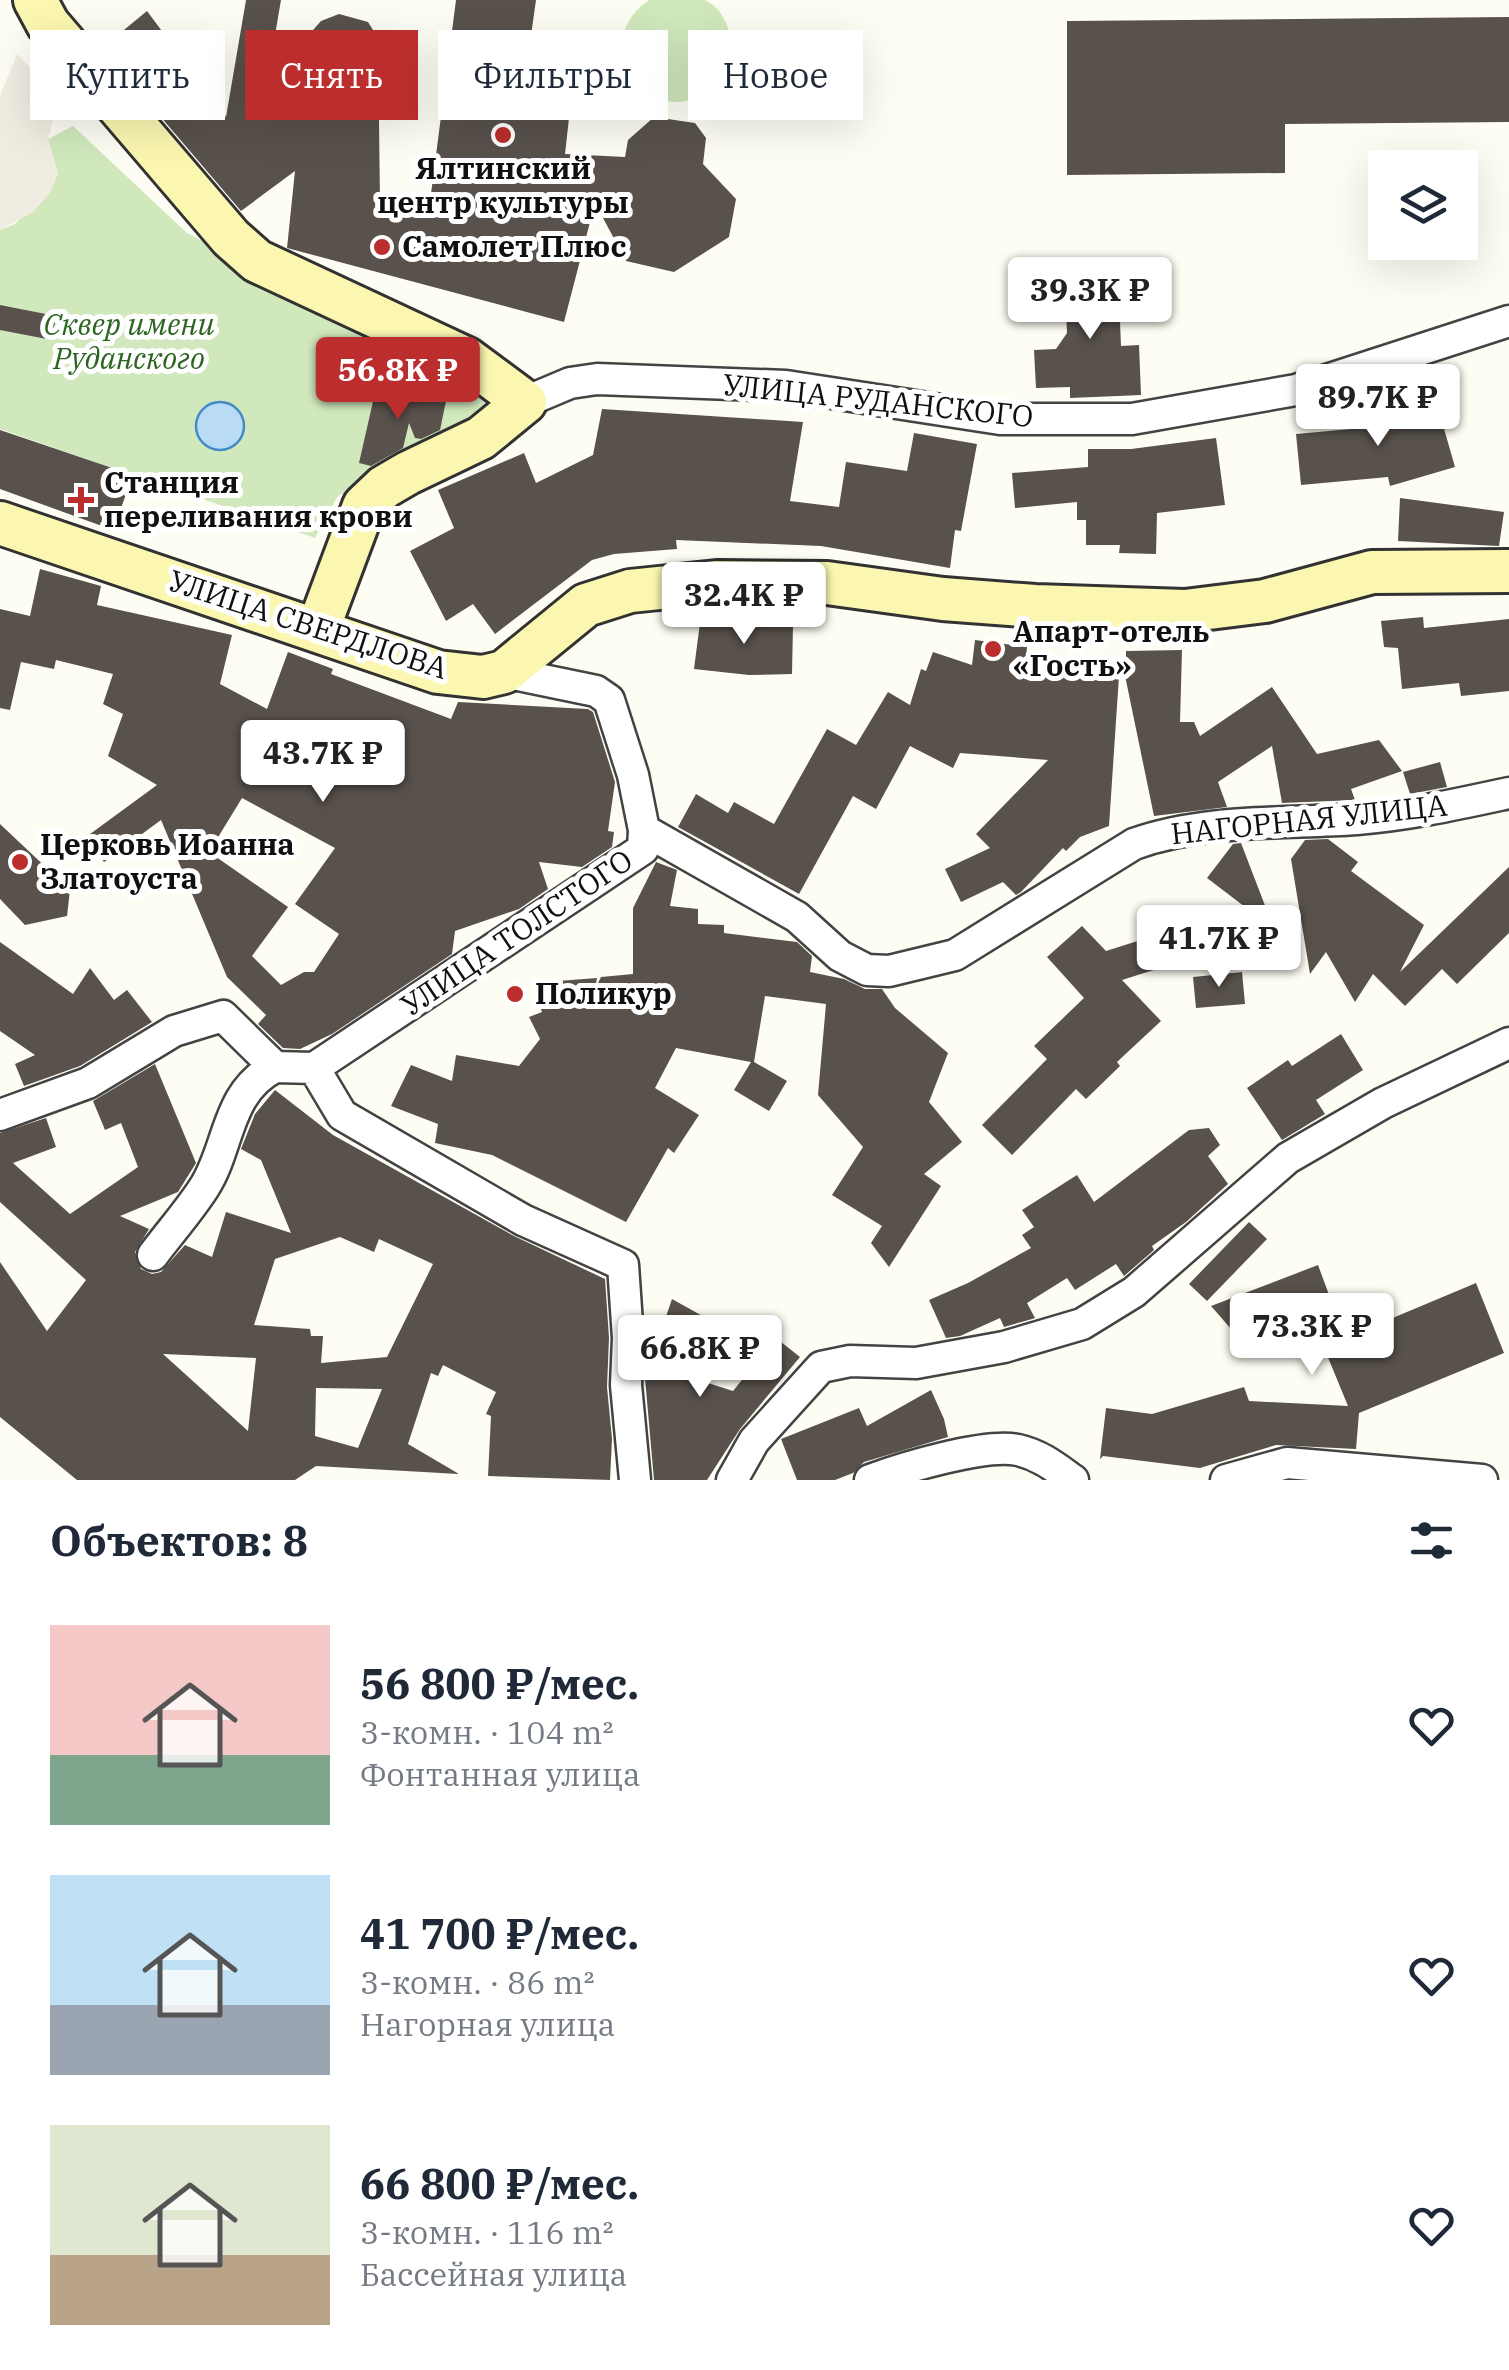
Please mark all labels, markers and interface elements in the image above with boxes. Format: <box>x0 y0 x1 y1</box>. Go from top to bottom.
chip: Купить <box>30 30 225 120</box>
chip: Снять <box>245 30 418 120</box>
chip: Фильтры <box>438 30 668 120</box>
chip: Новое <box>688 30 863 120</box>
marker: Ялтинский центр культуры <box>492 124 514 146</box>
place label: Ялтинский центр культуры <box>377 148 629 221</box>
map controls <box>1368 150 1478 260</box>
button: layers <box>1368 150 1478 260</box>
place label: Самолет Плюс <box>402 226 627 265</box>
marker: Самолет Плюс <box>371 236 393 258</box>
pin: 39.3K ₽ <box>998 257 1182 342</box>
text: 39.3K ₽ <box>1030 268 1150 310</box>
park label: Сквер имени Руданского <box>44 304 214 377</box>
pin: 56.8K ₽ <box>306 337 490 422</box>
text: 56.8K ₽ <box>338 348 458 390</box>
street label: УЛИЦА РУДАНСКОГО <box>721 364 1035 435</box>
pin: 89.7K ₽ <box>1286 364 1470 449</box>
text: 89.7K ₽ <box>1318 375 1438 417</box>
place label: Станция переливания крови <box>104 462 413 535</box>
marker: Станция переливания крови <box>68 487 94 513</box>
street label: УЛИЦА СВЕРДЛОВА <box>164 560 453 687</box>
pin: 32.4K ₽ <box>652 562 836 647</box>
text: 32.4K ₽ <box>684 573 804 615</box>
place label: Апарт-отель «Гость» <box>1013 611 1209 684</box>
marker: Апарт-отель «Гость» <box>982 638 1004 660</box>
pin: 43.7K ₽ <box>231 720 415 805</box>
text: 43.7K ₽ <box>263 731 383 773</box>
street label: НАГОРНАЯ УЛИЦА <box>1169 785 1449 852</box>
place label: Церковь Иоанна Златоуста <box>40 824 295 897</box>
street label: УЛИЦА ТОЛСТОГО <box>393 840 640 1024</box>
marker: Церковь Иоанна Златоуста <box>9 851 31 873</box>
pin: 41.7K ₽ <box>1127 905 1311 990</box>
text: 41.7K ₽ <box>1159 916 1279 958</box>
place label: Поликур <box>535 973 672 1012</box>
marker: Поликур <box>504 983 526 1005</box>
pin: 73.3K ₽ <box>1220 1293 1404 1378</box>
text: 73.3K ₽ <box>1252 1304 1372 1346</box>
pin: 66.8K ₽ <box>608 1315 792 1400</box>
text: 66.8K ₽ <box>640 1326 760 1368</box>
text: Объектов: 8 <box>50 1513 308 1568</box>
icon: filters <box>1404 1513 1459 1568</box>
text: 56 800 ₽/мес. <box>360 1656 639 1711</box>
icon: home <box>130 1665 250 1785</box>
icon: heart <box>1404 1698 1459 1753</box>
text: 3-комн. · 104 m² <box>360 1711 614 1753</box>
text: Фонтанная улица <box>360 1753 640 1795</box>
text: 41 700 ₽/мес. <box>360 1906 639 1961</box>
icon: home <box>130 1915 250 2035</box>
icon: heart <box>1404 1948 1459 2003</box>
text: 3-комн. · 86 m² <box>360 1961 594 2003</box>
text: Нагорная улица <box>360 2003 615 2045</box>
text: 66 800 ₽/мес. <box>360 2156 639 2211</box>
icon: home <box>130 2165 250 2285</box>
icon: heart <box>1404 2198 1459 2253</box>
text: 3-комн. · 116 m² <box>360 2211 614 2253</box>
text: Бассейная улица <box>360 2253 627 2295</box>

